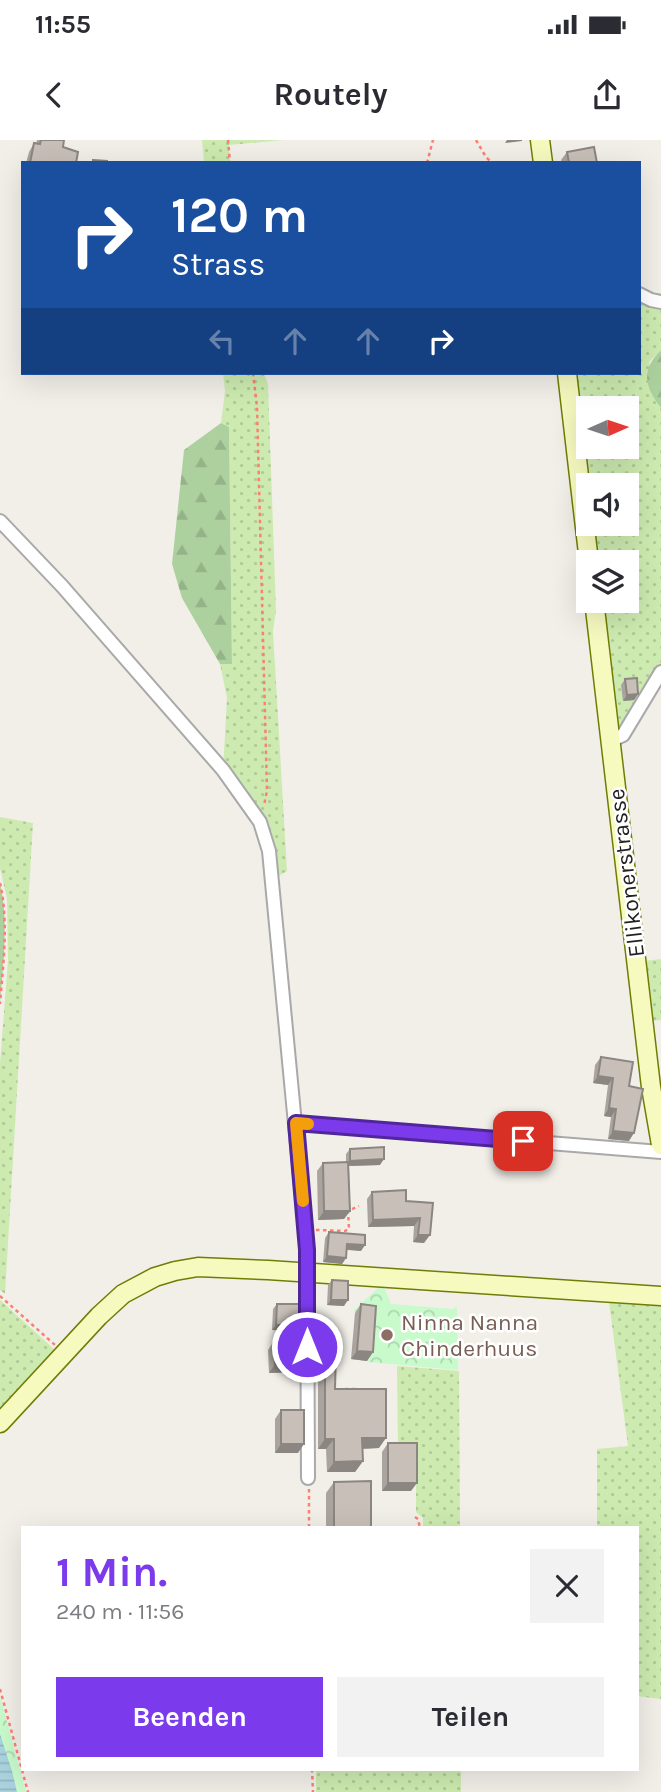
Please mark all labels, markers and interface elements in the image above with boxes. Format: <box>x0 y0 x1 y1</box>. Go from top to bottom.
text: 11:55 <box>35 9 91 40</box>
icon: back <box>35 76 73 114</box>
text: Routely <box>273 76 388 113</box>
icon: share <box>588 76 626 114</box>
text: 120 m <box>171 187 308 244</box>
icon: right <box>56 189 147 280</box>
text: Strass <box>171 246 265 283</box>
icon: left <box>203 322 241 360</box>
icon: ahead <box>276 322 314 360</box>
icon: ahead <box>349 322 387 360</box>
icon: right <box>422 322 460 360</box>
north arrow <box>576 396 639 458</box>
map controls <box>576 396 639 613</box>
button: sound <box>576 473 639 536</box>
button: layers <box>576 550 639 613</box>
street label: Ellikonerstrasse <box>603 787 650 959</box>
pin <box>493 1111 553 1171</box>
icon: arrive <box>504 1122 542 1160</box>
place label: Ninna Nanna Chinderhuus <box>401 1309 538 1362</box>
position arrow <box>270 1310 344 1384</box>
marker: Ninna Nanna Chinderhuus <box>379 1327 395 1343</box>
text: 1 Min. <box>56 1547 167 1597</box>
button: close <box>530 1549 604 1623</box>
text: 240 m · 11:56 <box>56 1598 185 1625</box>
button: Beenden <box>56 1677 323 1757</box>
button: Teilen <box>337 1677 604 1757</box>

